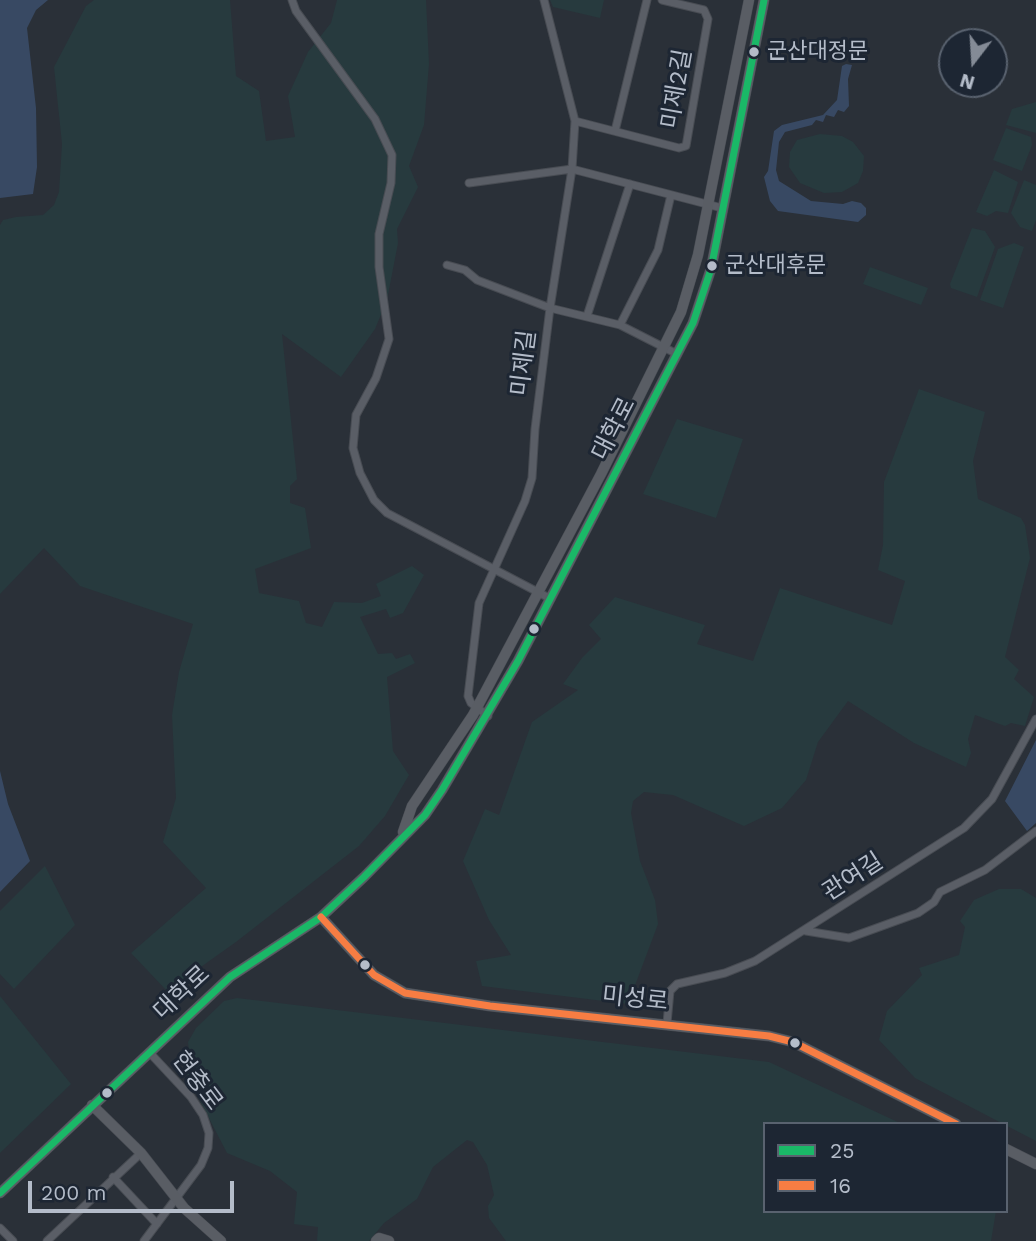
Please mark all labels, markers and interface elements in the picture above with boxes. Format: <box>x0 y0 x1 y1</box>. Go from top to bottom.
north arrow <box>938 28 1008 98</box>
place label: 군산대정문 <box>767 39 868 65</box>
marker: 군산대정문 <box>747 45 761 59</box>
street label: 미제2길 <box>656 47 698 131</box>
text: N <box>957 69 977 95</box>
place label: 군산대후문 <box>725 253 826 279</box>
marker: 군산대후문 <box>705 259 719 273</box>
street label: 미제길 <box>506 328 542 398</box>
street label: 대학로 <box>586 393 642 465</box>
unlabelled marker <box>527 622 541 636</box>
street label: 관여길 <box>817 847 889 907</box>
unlabelled marker <box>358 958 372 972</box>
street label: 대학로 <box>148 960 216 1026</box>
street label: 미성로 <box>601 981 669 1017</box>
unlabelled marker <box>788 1036 802 1050</box>
street label: 현충로 <box>166 1046 228 1116</box>
unlabelled marker <box>100 1086 114 1100</box>
legend <box>763 1122 1008 1213</box>
text: 25 <box>830 1138 854 1163</box>
scale bar <box>32 1168 238 1212</box>
text: 16 <box>830 1173 851 1198</box>
text: 200 m <box>41 1180 107 1205</box>

